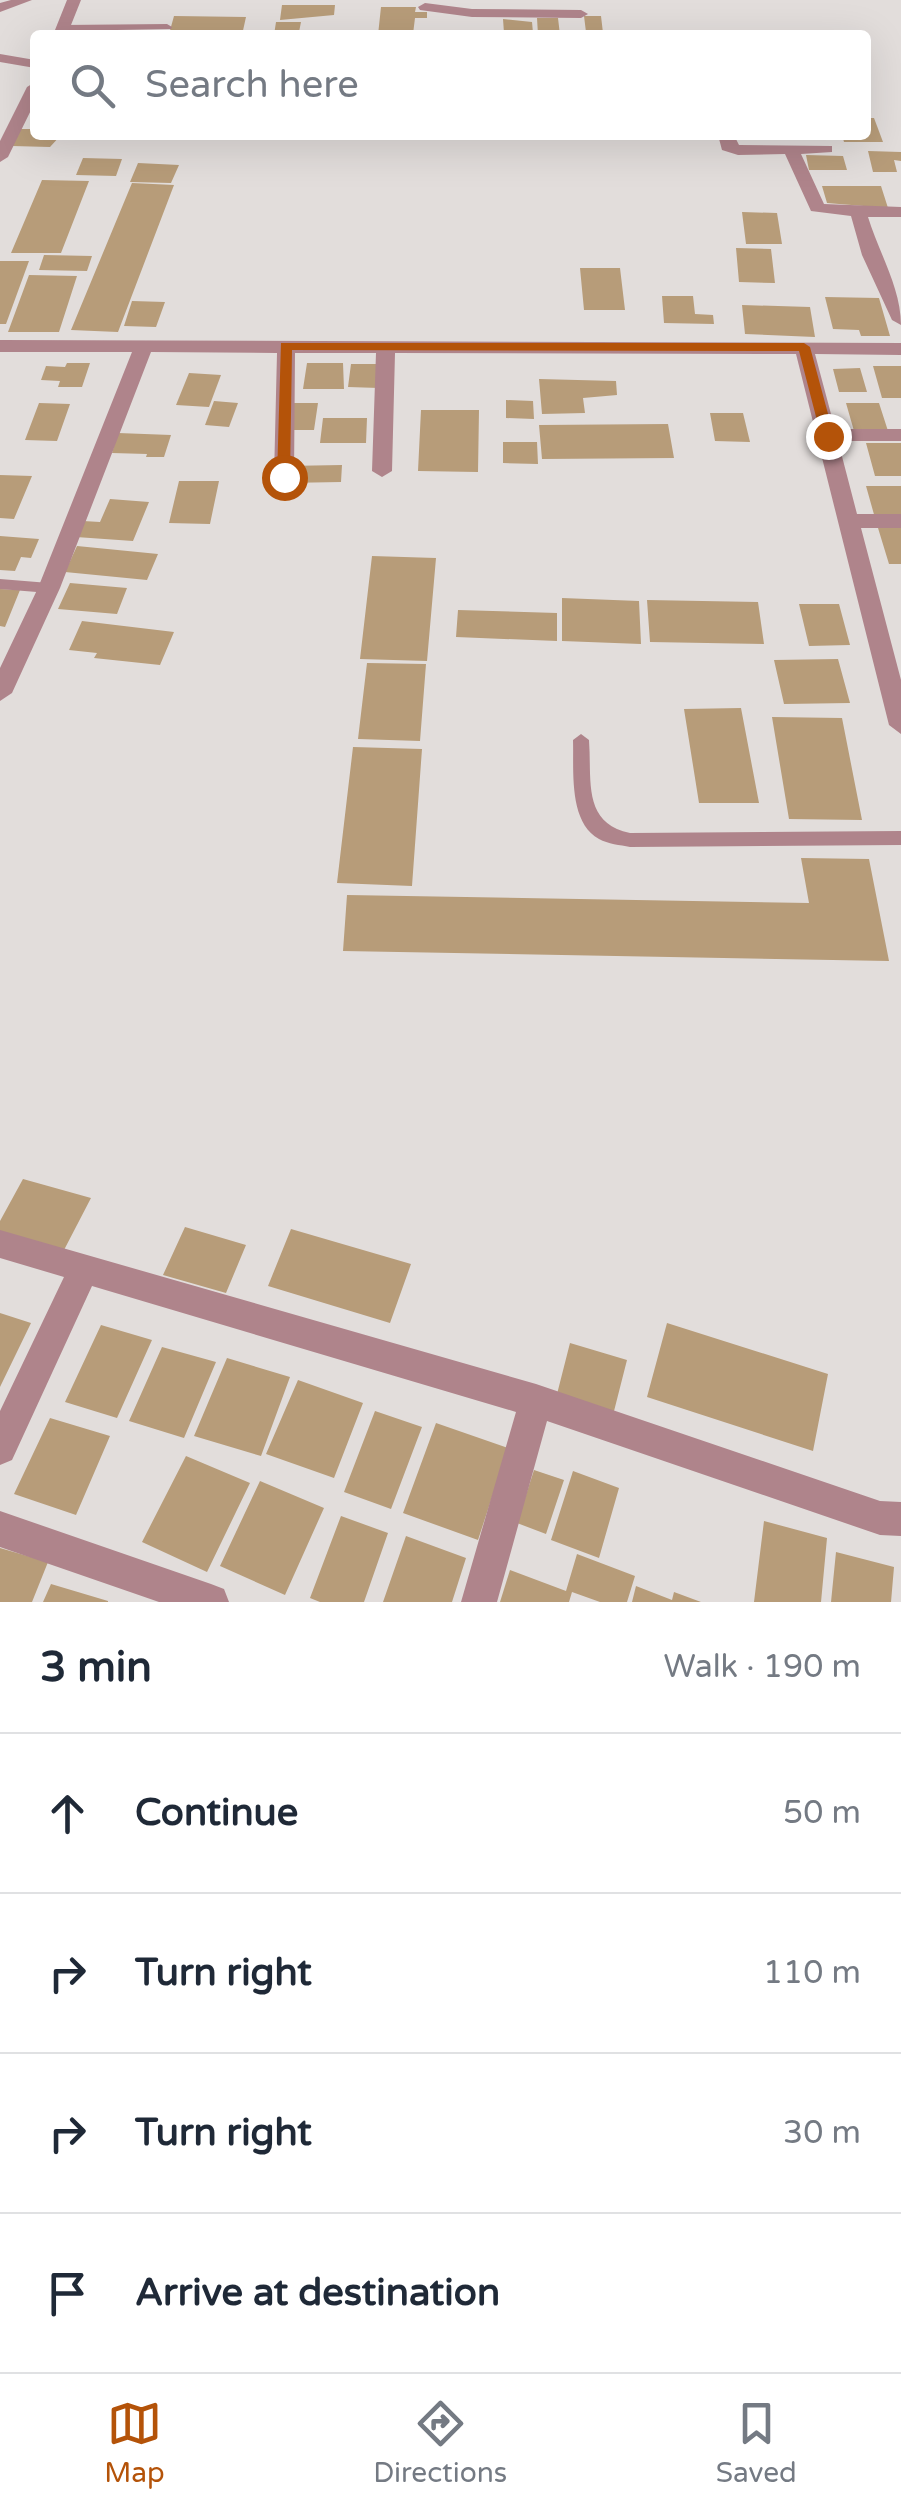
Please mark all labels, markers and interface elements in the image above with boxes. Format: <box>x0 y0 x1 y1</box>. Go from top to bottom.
search box <box>30 30 871 140</box>
icon: search <box>65 58 120 113</box>
text: Search here <box>145 62 359 108</box>
route end <box>806 414 852 460</box>
route start <box>262 455 308 501</box>
text: 3 min <box>40 1642 152 1693</box>
text: Walk · 190 m <box>664 1648 861 1686</box>
icon: ahead <box>40 1786 95 1841</box>
text: Continue <box>135 1790 298 1836</box>
text: 50 m <box>783 1794 861 1832</box>
icon: right <box>40 1946 95 2001</box>
text: Turn right <box>135 1950 312 1996</box>
text: 110 m <box>763 1954 861 1992</box>
icon: right <box>40 2106 95 2161</box>
text: Turn right <box>135 2110 312 2156</box>
text: 30 m <box>783 2114 861 2152</box>
icon: arrive <box>40 2266 95 2321</box>
text: Arrive at destination <box>135 2270 500 2316</box>
tab: Map <box>104 2396 165 2490</box>
tab: Directions <box>373 2396 507 2490</box>
tab: Saved <box>716 2396 797 2490</box>

